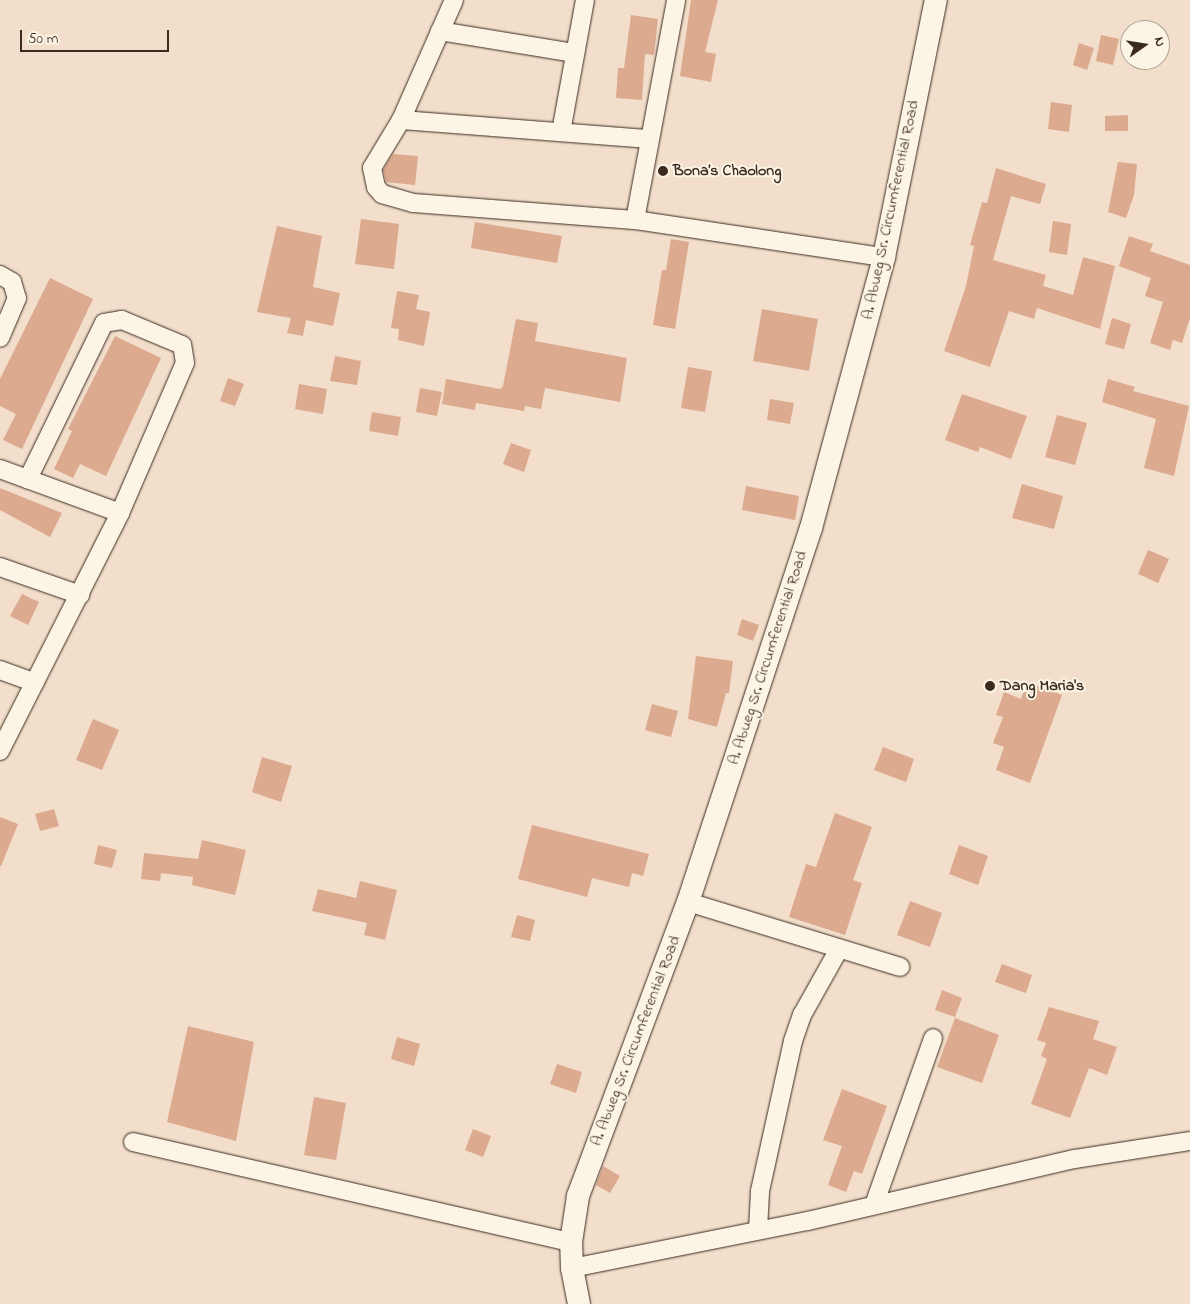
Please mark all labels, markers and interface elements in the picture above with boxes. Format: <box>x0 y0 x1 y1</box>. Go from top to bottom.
scale bar <box>22 20 171 52</box>
north arrow <box>1120 20 1170 70</box>
text: 50 m <box>28 28 58 50</box>
text: N <box>1148 35 1170 49</box>
street label: A. Abueg Sr. Circumferential Road <box>858 99 924 321</box>
place label: Bona’s Chaolong <box>673 161 781 181</box>
marker: Bona’s Chaolong <box>657 165 669 177</box>
street label: A. Abueg Sr. Circumferential Road <box>724 549 812 767</box>
place label: Dang Maria's <box>1000 676 1084 696</box>
marker: Dang Maria's <box>984 680 996 692</box>
street label: A. Abueg Sr. Circumferential Road <box>587 933 685 1149</box>

